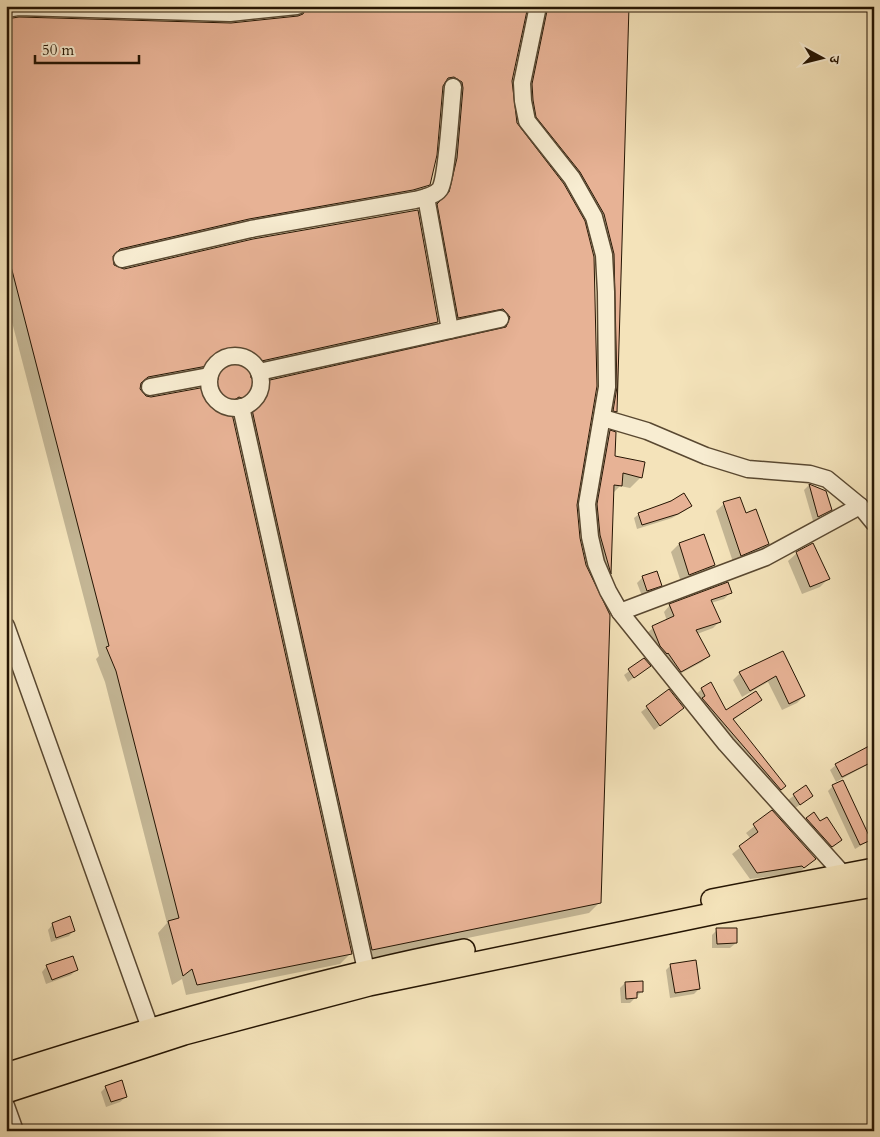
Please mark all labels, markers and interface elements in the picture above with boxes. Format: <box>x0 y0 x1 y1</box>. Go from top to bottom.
scale bar <box>35 32 139 64</box>
north arrow <box>798 32 848 82</box>
text: 50 m <box>42 40 74 60</box>
text: उ <box>824 54 844 65</box>

